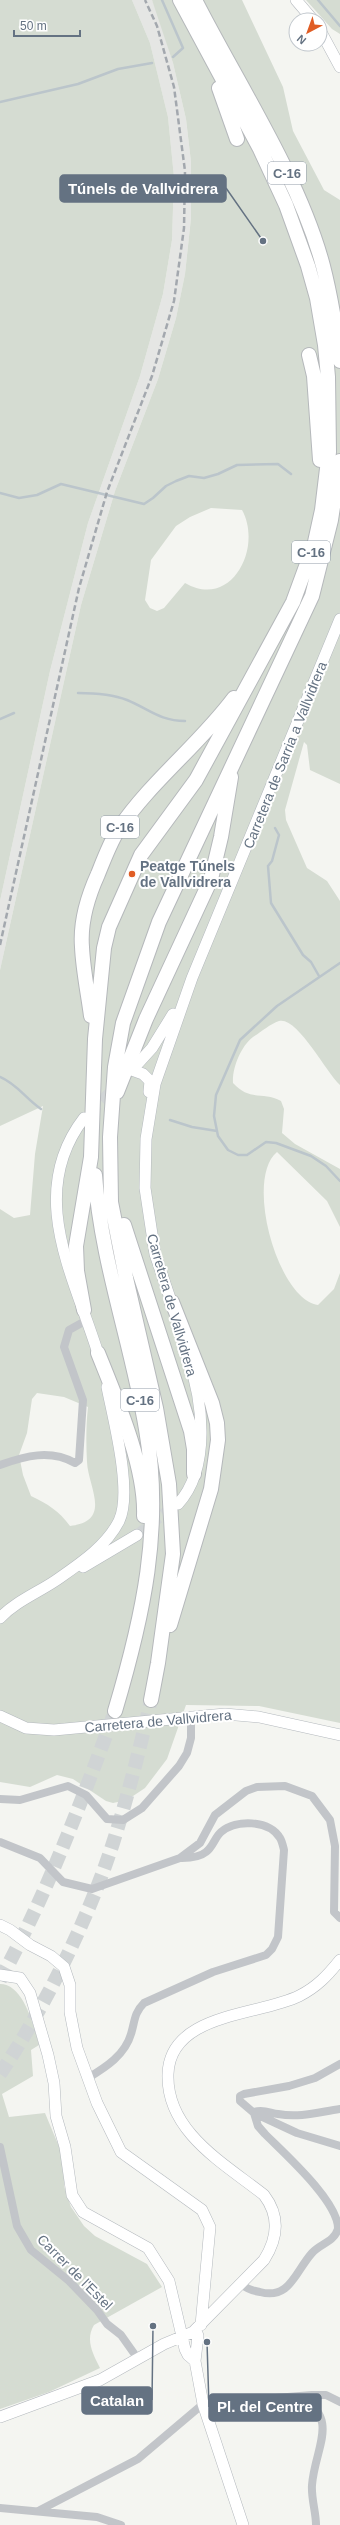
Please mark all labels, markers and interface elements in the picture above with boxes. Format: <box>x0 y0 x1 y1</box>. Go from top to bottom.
scale bar <box>14 12 80 38</box>
north arrow <box>288 12 328 52</box>
text: 50 m <box>20 19 47 33</box>
text: N <box>294 32 308 47</box>
road number: C-16 <box>268 162 306 184</box>
callout: Túnels de Vallvidrera <box>60 175 226 202</box>
text: Túnels de Vallvidrera <box>68 180 219 197</box>
road number: C-16 <box>292 541 330 563</box>
street label: Carretera de Sarria a Vallvidrera <box>240 659 330 851</box>
road number: C-16 <box>101 816 139 838</box>
place label: Peatge Túnels de Vallvidrera <box>140 858 235 890</box>
marker: Peatge Túnels de Vallvidrera <box>127 869 137 879</box>
street label: Carretera de Vallvidrera <box>144 1232 200 1378</box>
road number: C-16 <box>121 1389 159 1411</box>
street label: Carretera de Vallvidrera <box>84 1707 232 1735</box>
street label: Carrer de l'Estel <box>34 2231 116 2313</box>
callout: Catalan <box>82 2387 152 2414</box>
text: Catalan <box>90 2392 144 2409</box>
callout: Pl. del Centre <box>209 2394 321 2421</box>
text: Pl. del Centre <box>217 2398 313 2415</box>

